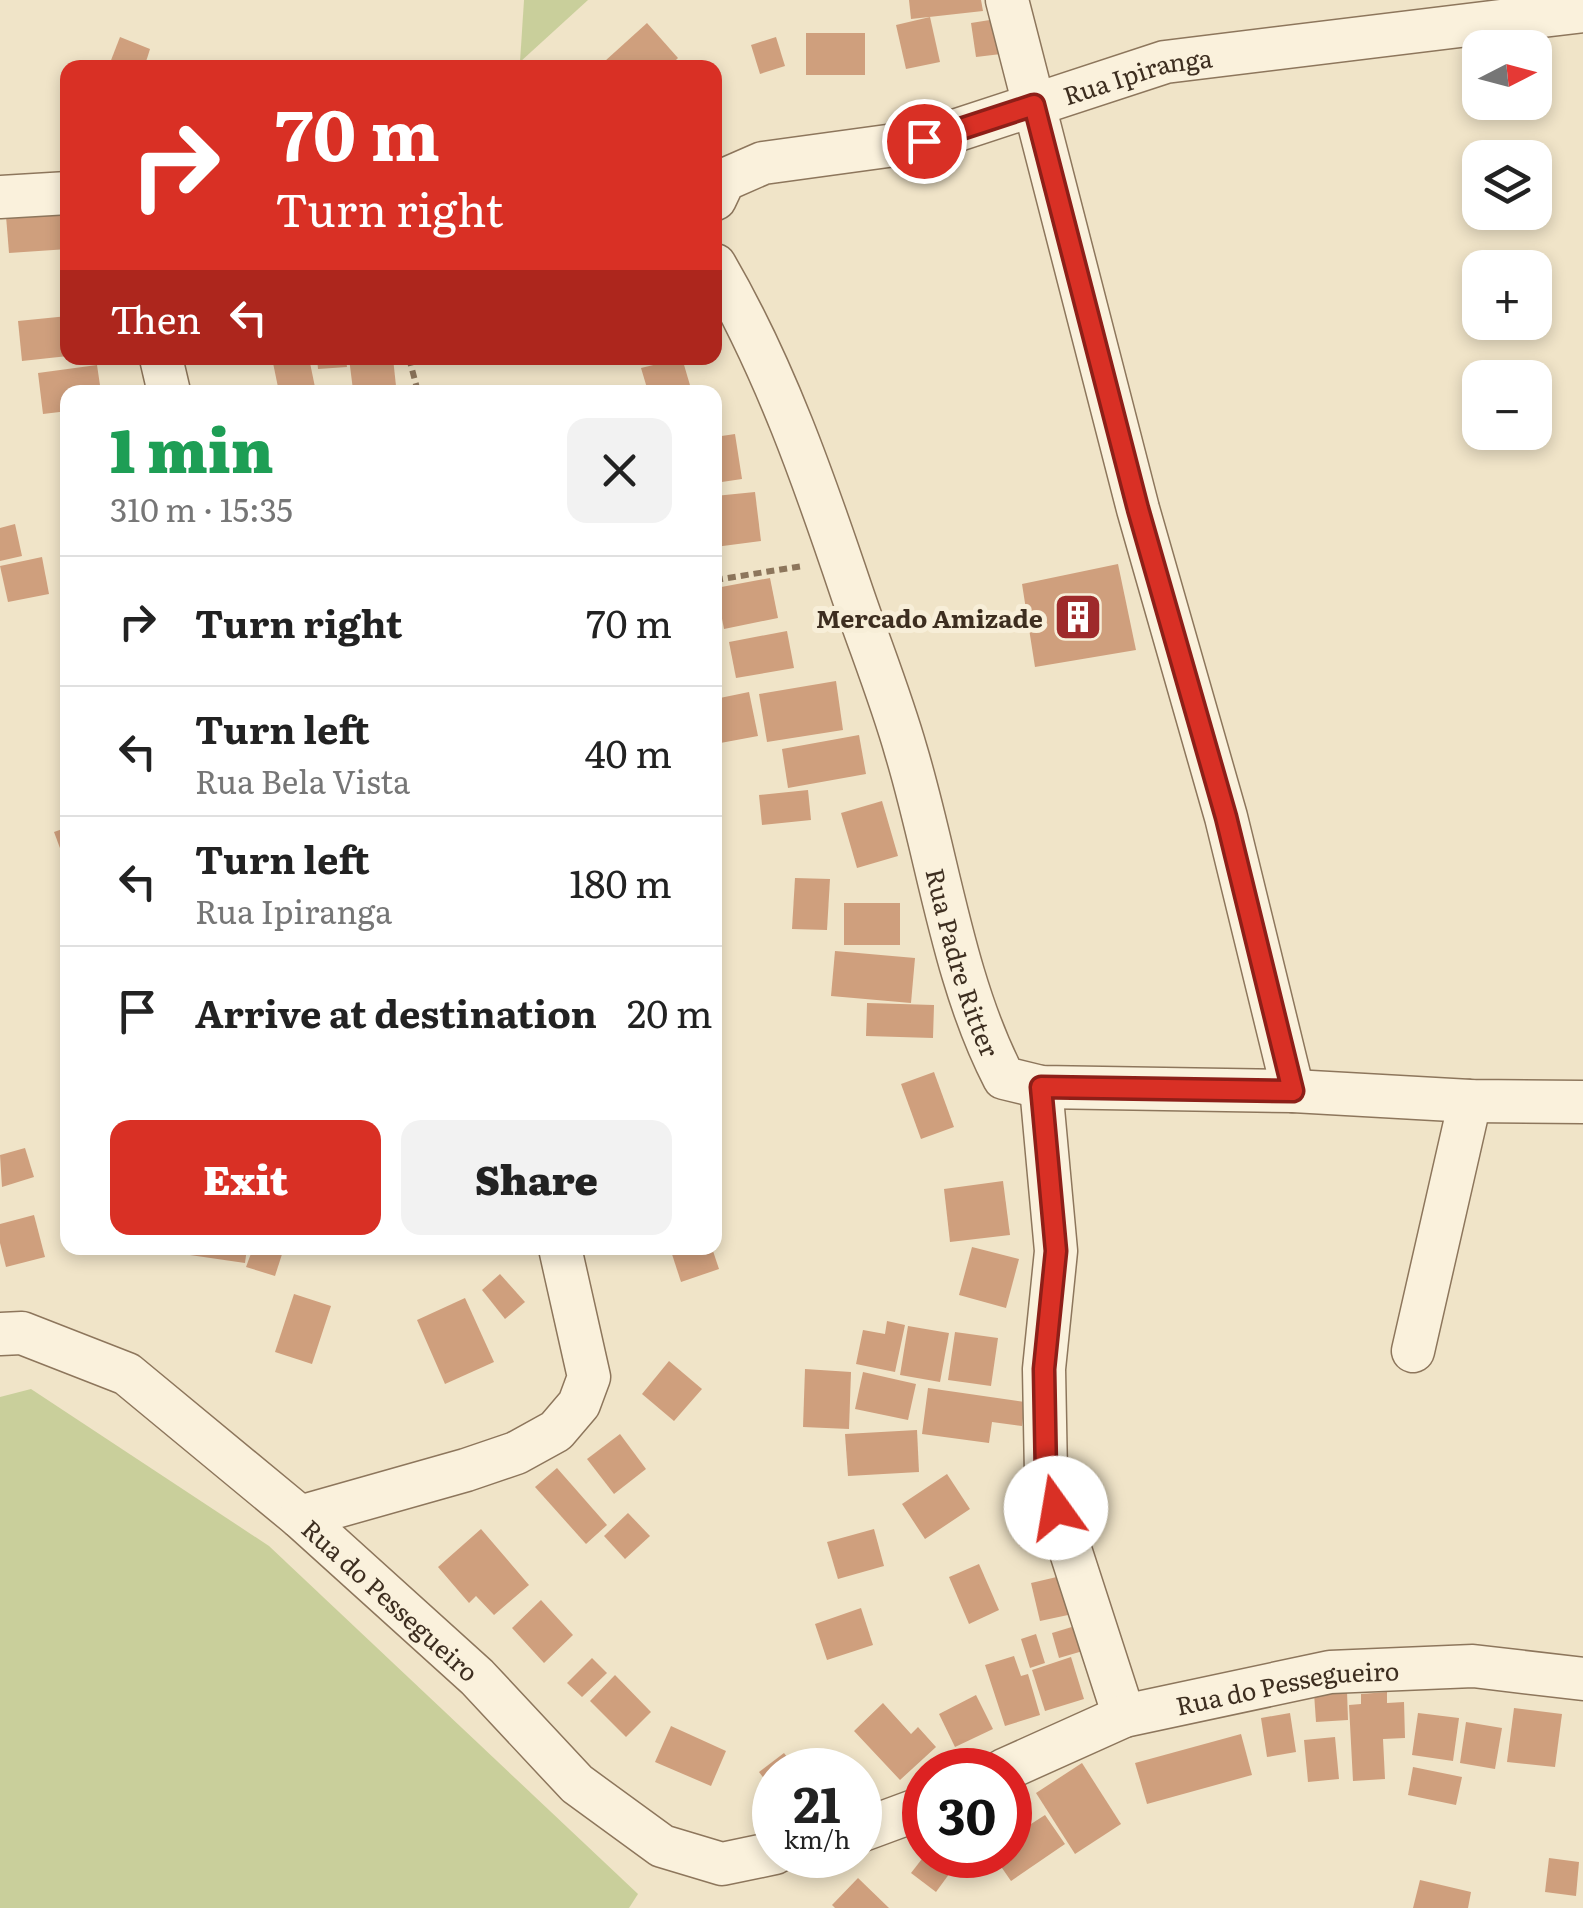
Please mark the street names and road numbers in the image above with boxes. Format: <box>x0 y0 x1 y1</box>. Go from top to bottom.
street label: Rua Ipiranga <box>1058 38 1215 113</box>
street label: Rua Padre Ritter <box>918 864 1010 1062</box>
street label: Rua do Pessegueiro <box>295 1510 488 1689</box>
street label: Rua do Pessegueiro <box>1172 1651 1400 1723</box>

